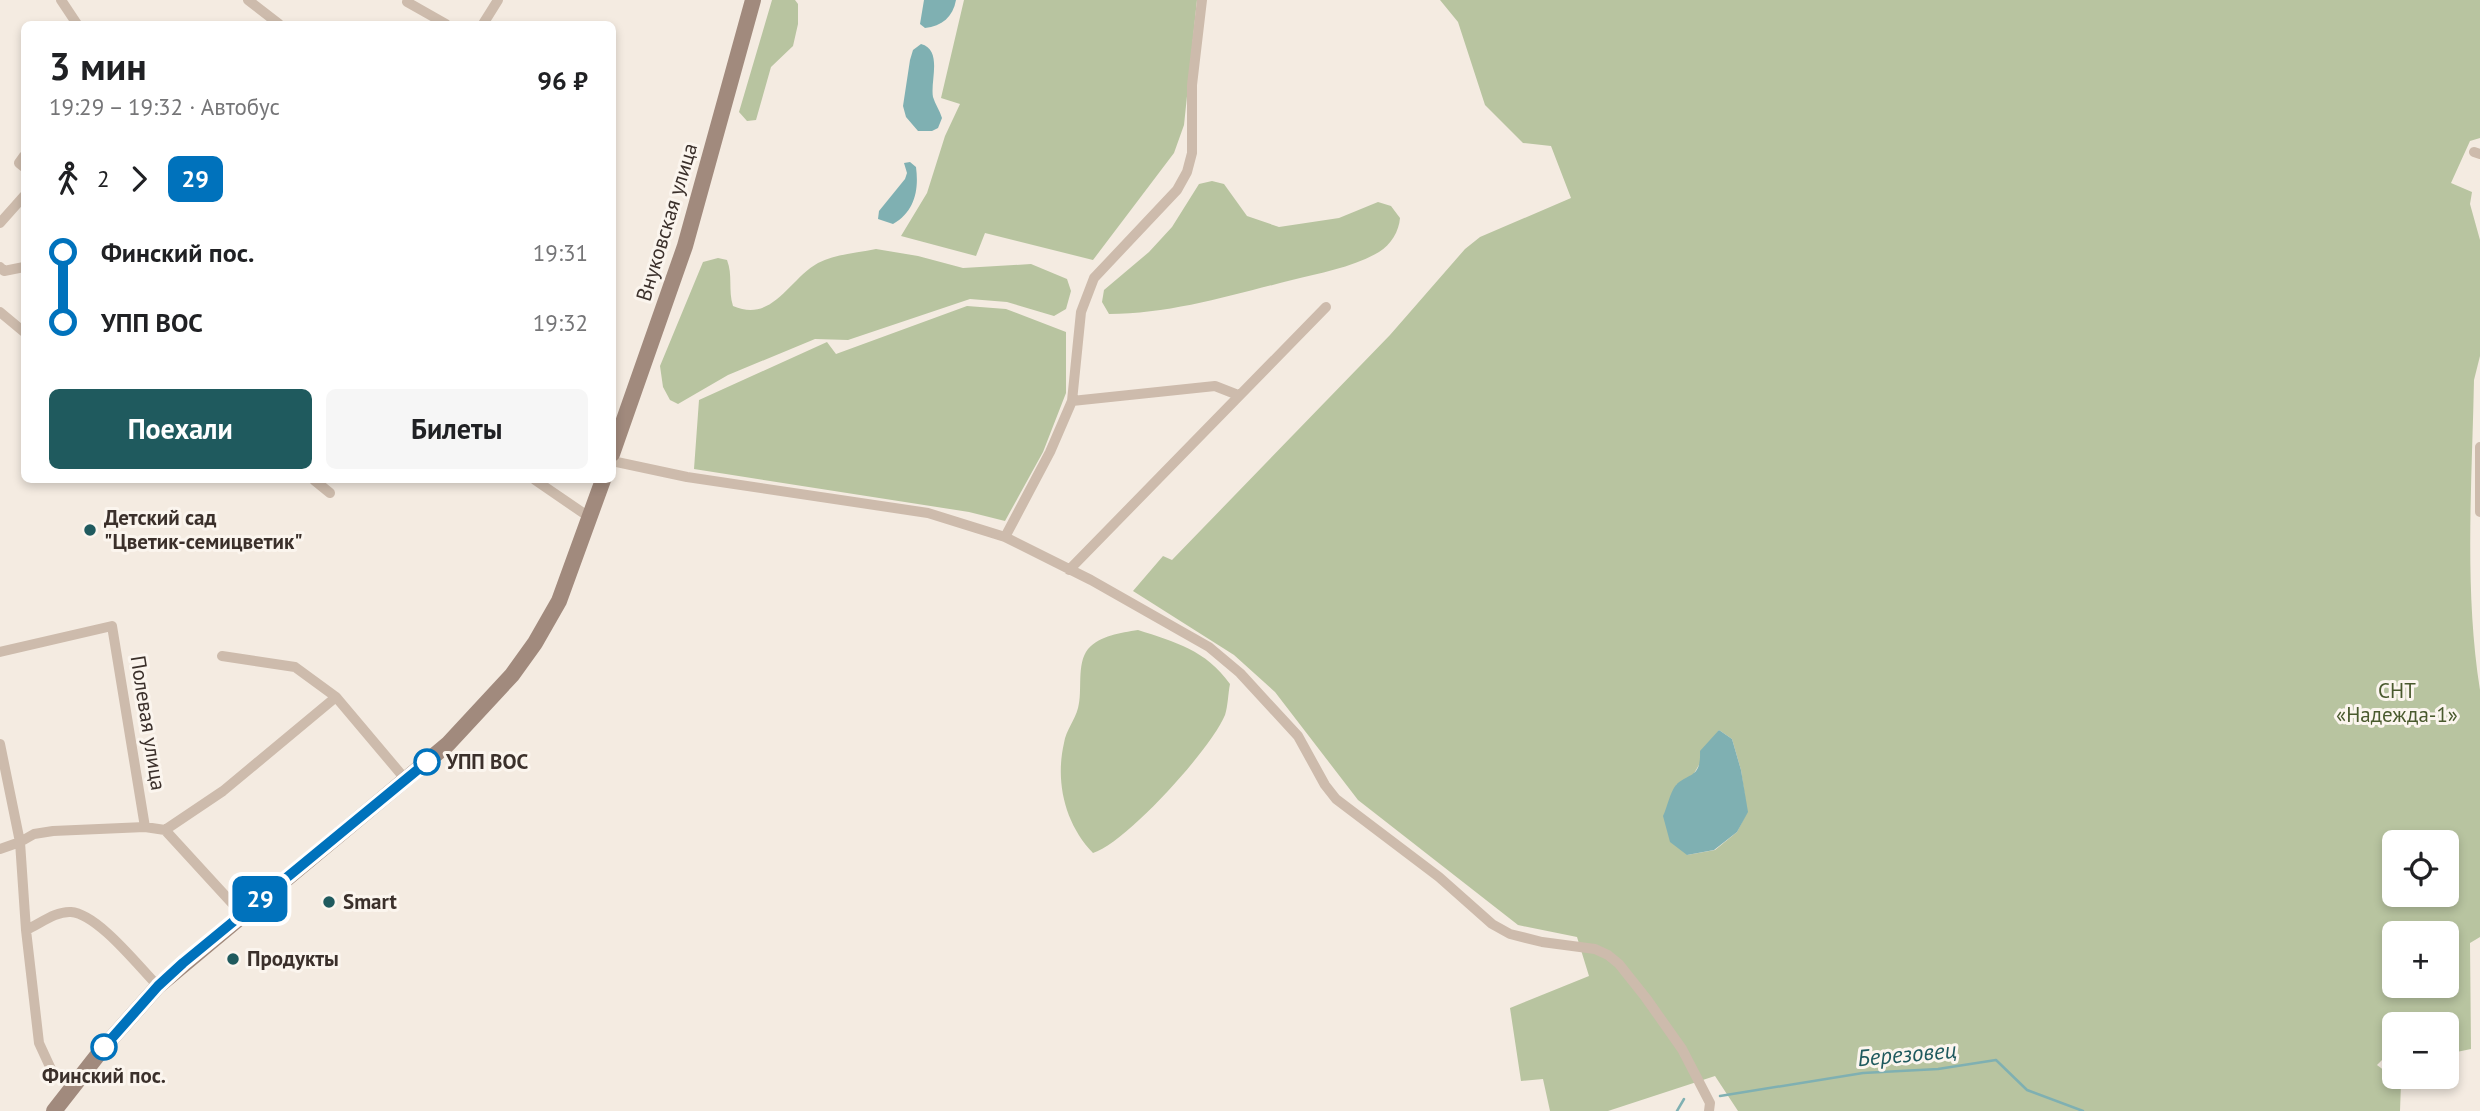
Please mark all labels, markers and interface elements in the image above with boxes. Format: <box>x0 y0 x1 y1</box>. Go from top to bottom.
text: 3 мин <box>49 41 147 90</box>
text: 96 ₽ <box>537 64 588 97</box>
text: 19:29 – 19:32 · Автобус <box>49 92 280 121</box>
street label: Внуковская улица <box>630 140 703 304</box>
icon: walk <box>49 160 87 198</box>
icon: forward <box>120 160 158 198</box>
text: 29 <box>182 163 209 194</box>
text: 2 <box>97 164 110 193</box>
text: Финский пос. <box>101 236 254 269</box>
text: 19:31 <box>533 238 588 267</box>
text: УПП ВОС <box>101 306 203 339</box>
text: 19:32 <box>533 308 588 337</box>
button: Поехали <box>49 389 312 469</box>
button: Билеты <box>326 389 588 469</box>
place label: Детский сад "Цветик-семицветик" <box>104 504 303 555</box>
marker: Детский сад "Цветик-семицветик" <box>82 522 98 538</box>
street label: Полевая улица <box>125 654 172 792</box>
park label: СНТ «Надежда-1» <box>2336 677 2458 728</box>
place label: УПП ВОС <box>445 748 529 775</box>
marker: УПП ВОС <box>414 749 440 775</box>
map controls <box>2382 830 2459 1089</box>
button: locate <box>2382 830 2459 907</box>
line badge: 29 <box>229 876 292 922</box>
text: 29 <box>246 883 274 914</box>
place label: Smart <box>343 888 397 915</box>
marker: Smart <box>321 894 337 910</box>
button: + <box>2382 921 2459 998</box>
place label: Продукты <box>247 945 339 972</box>
marker: Продукты <box>225 951 241 967</box>
button: − <box>2382 1012 2459 1089</box>
marker: Финский пос. <box>91 1034 117 1060</box>
water label: Березовец <box>1856 1035 1958 1072</box>
place label: Финский пос. <box>42 1062 166 1089</box>

